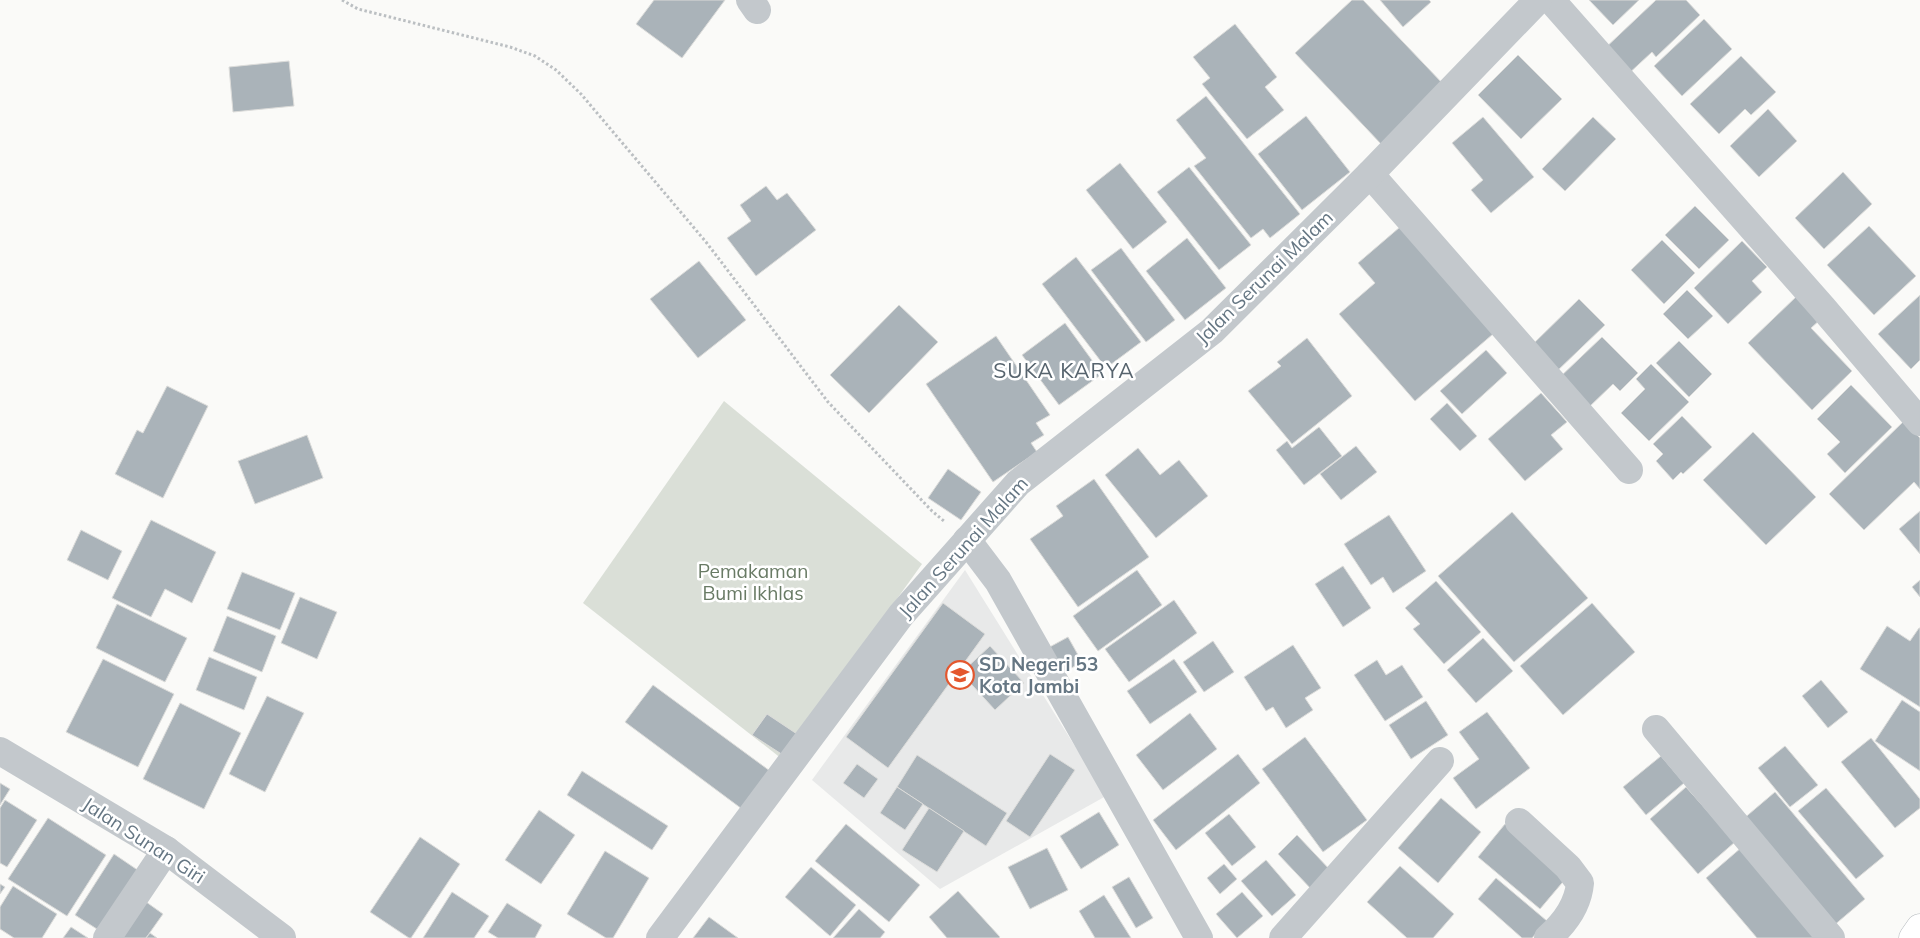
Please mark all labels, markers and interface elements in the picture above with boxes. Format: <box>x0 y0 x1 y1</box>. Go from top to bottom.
street label: Jalan Serunai Malam <box>1190 205 1338 349</box>
district label: SUKA KARYA <box>993 357 1135 383</box>
street label: Jalan Serunai Malam <box>893 471 1033 623</box>
park label: Pemakaman Bumi Ikhlas <box>698 559 808 605</box>
place label: SD Negeri 53 Kota Jambi <box>979 652 1098 698</box>
school or university icon: SD Negeri 53 Kota Jambi <box>945 660 975 690</box>
street label: Jalan Sunan Giri <box>78 792 210 888</box>

